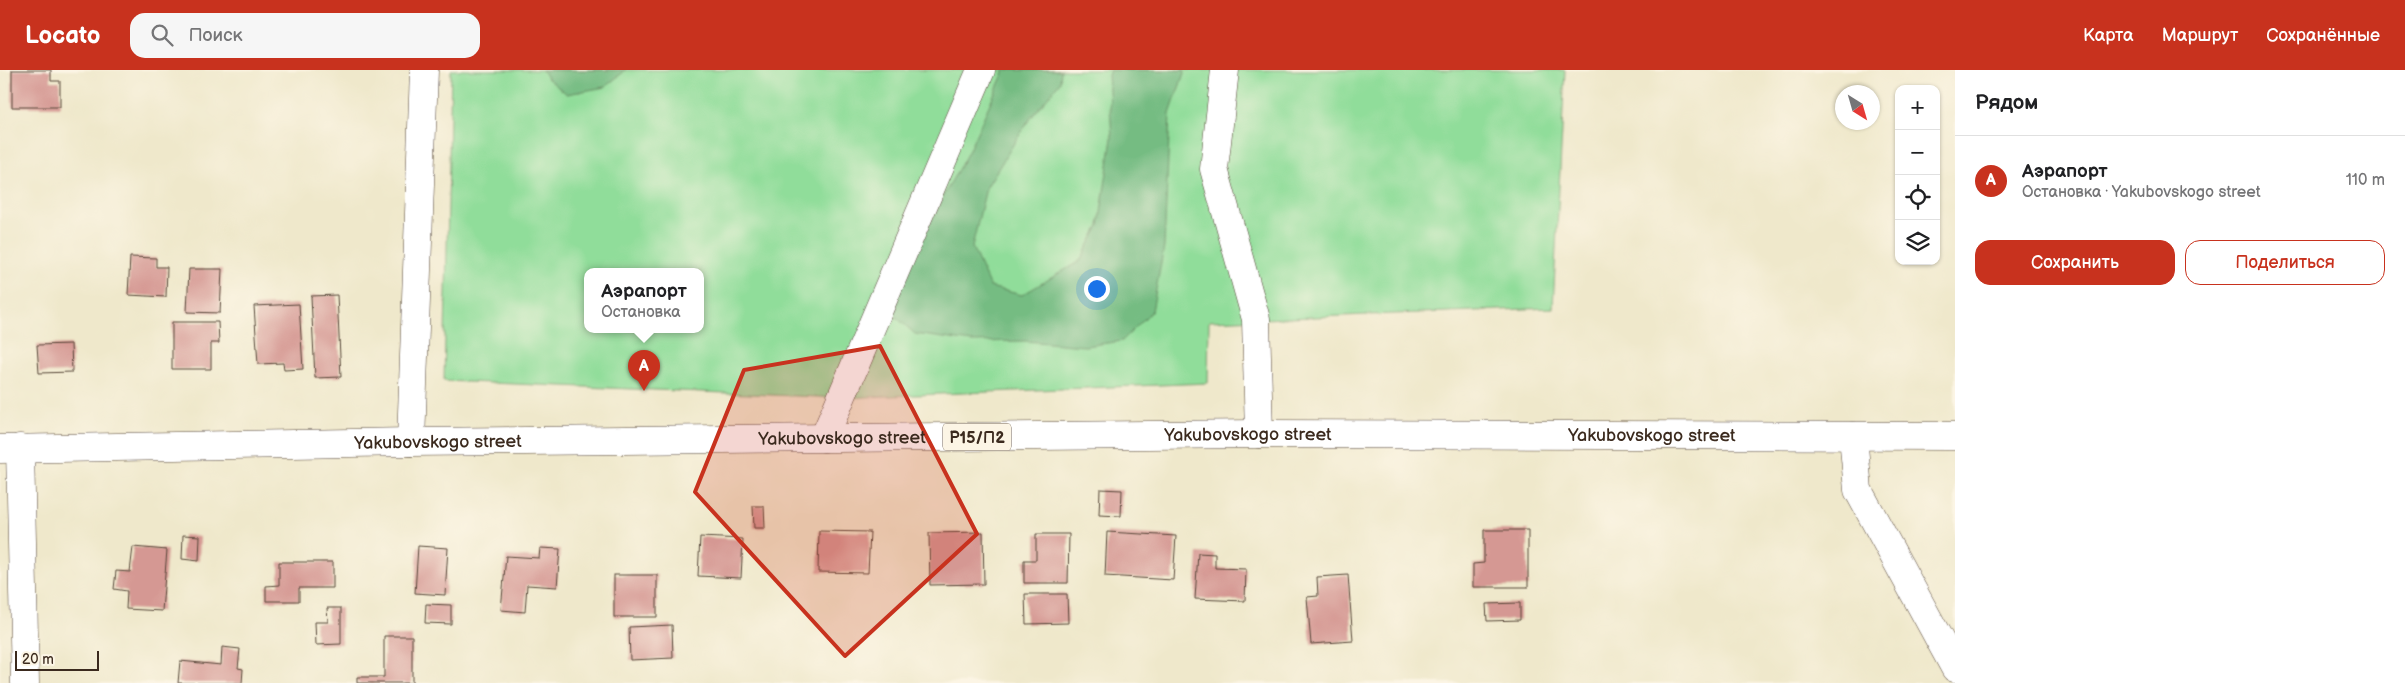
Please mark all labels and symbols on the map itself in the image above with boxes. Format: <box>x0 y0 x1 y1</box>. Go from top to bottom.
north arrow <box>1835 85 1880 130</box>
your location <box>1084 276 1110 302</box>
pin: A <box>628 350 660 391</box>
road number: Р15/П2 <box>943 424 1011 451</box>
street label: Yakubovskogo street <box>1163 424 1332 446</box>
street label: Yakubovskogo street <box>1567 425 1736 446</box>
street label: Yakubovskogo street <box>757 427 926 450</box>
street label: Yakubovskogo street <box>353 431 522 454</box>
scale bar <box>15 648 99 671</box>

